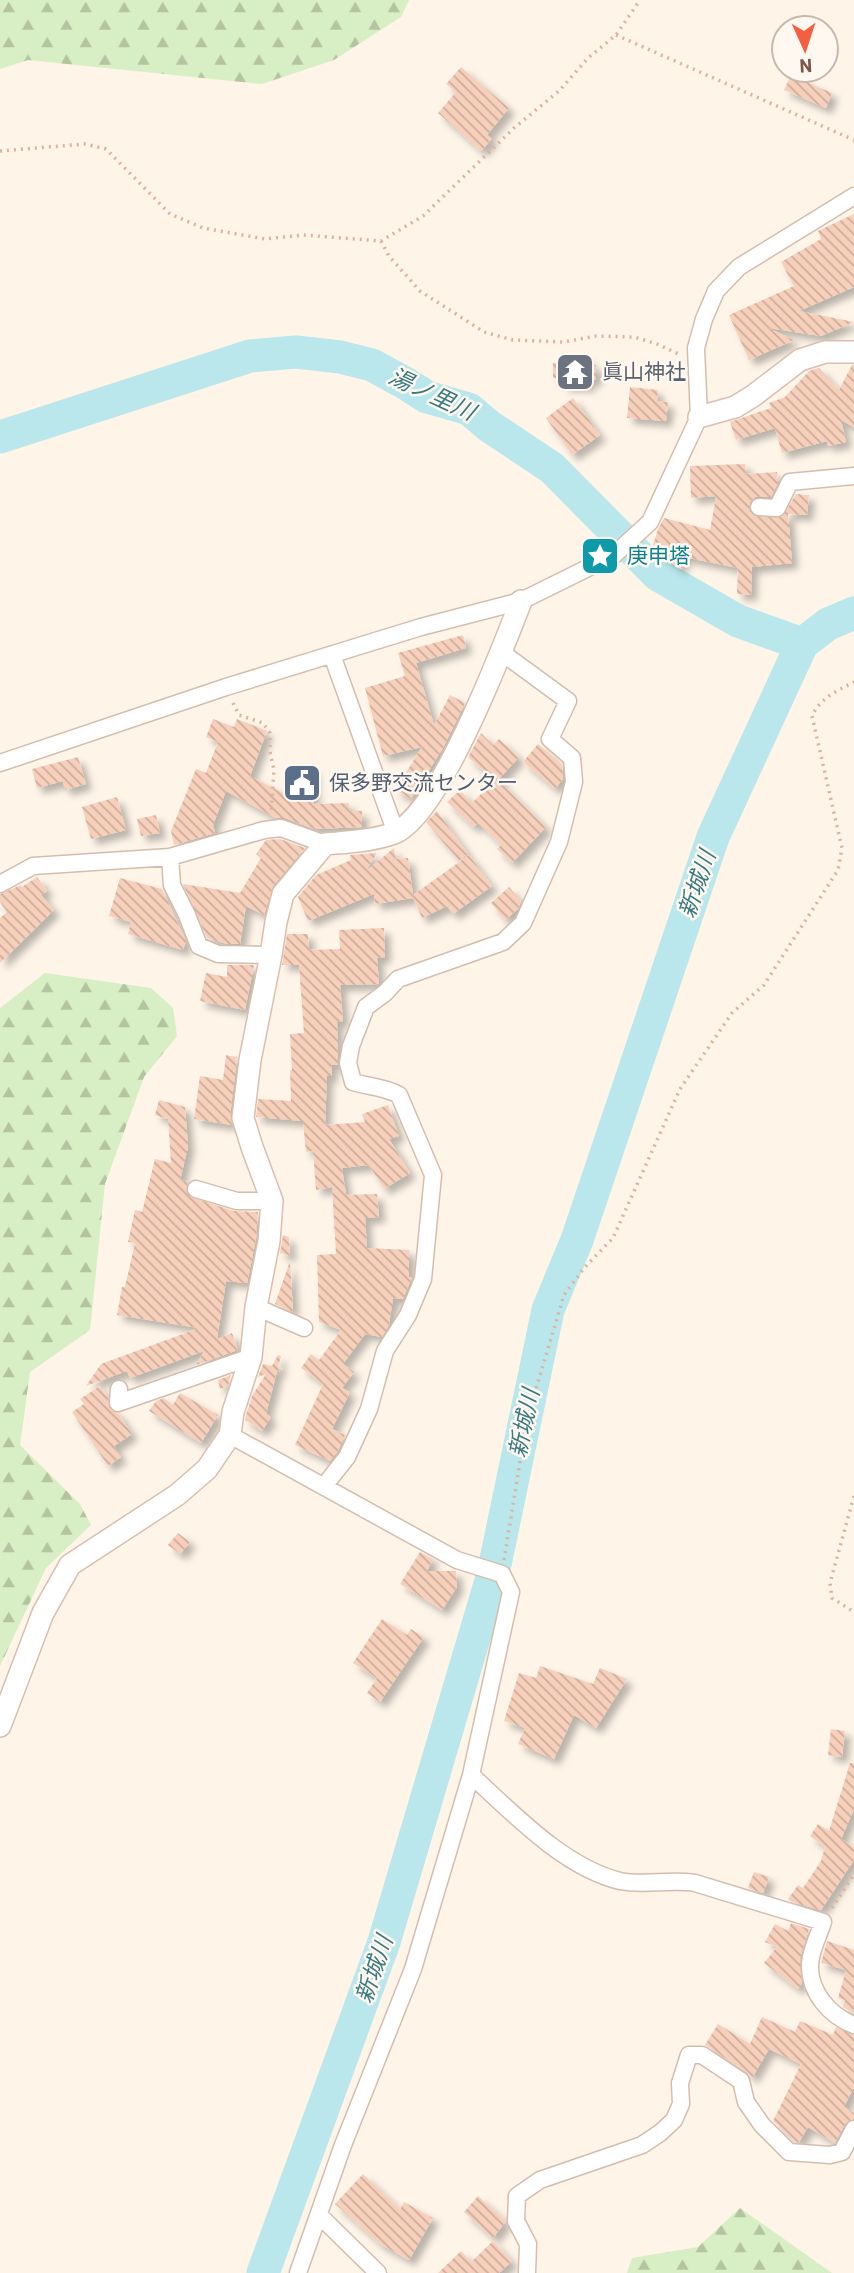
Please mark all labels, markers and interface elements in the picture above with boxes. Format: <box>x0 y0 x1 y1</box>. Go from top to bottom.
north arrow <box>770 14 840 84</box>
text: N <box>799 55 813 78</box>
temple icon: 眞山神社 <box>554 351 596 393</box>
place label: 眞山神社 <box>602 358 686 383</box>
water label: 湯ノ里川 <box>385 361 483 426</box>
place icon: 庚申塔 <box>579 535 621 577</box>
place label: 庚申塔 <box>627 542 690 567</box>
public building icon: 保多野交流センター <box>281 762 323 804</box>
place label: 保多野交流センター <box>329 769 518 794</box>
water label: 新城川 <box>672 844 722 921</box>
water label: 新城川 <box>502 1383 545 1459</box>
water label: 新城川 <box>349 1929 399 2006</box>

